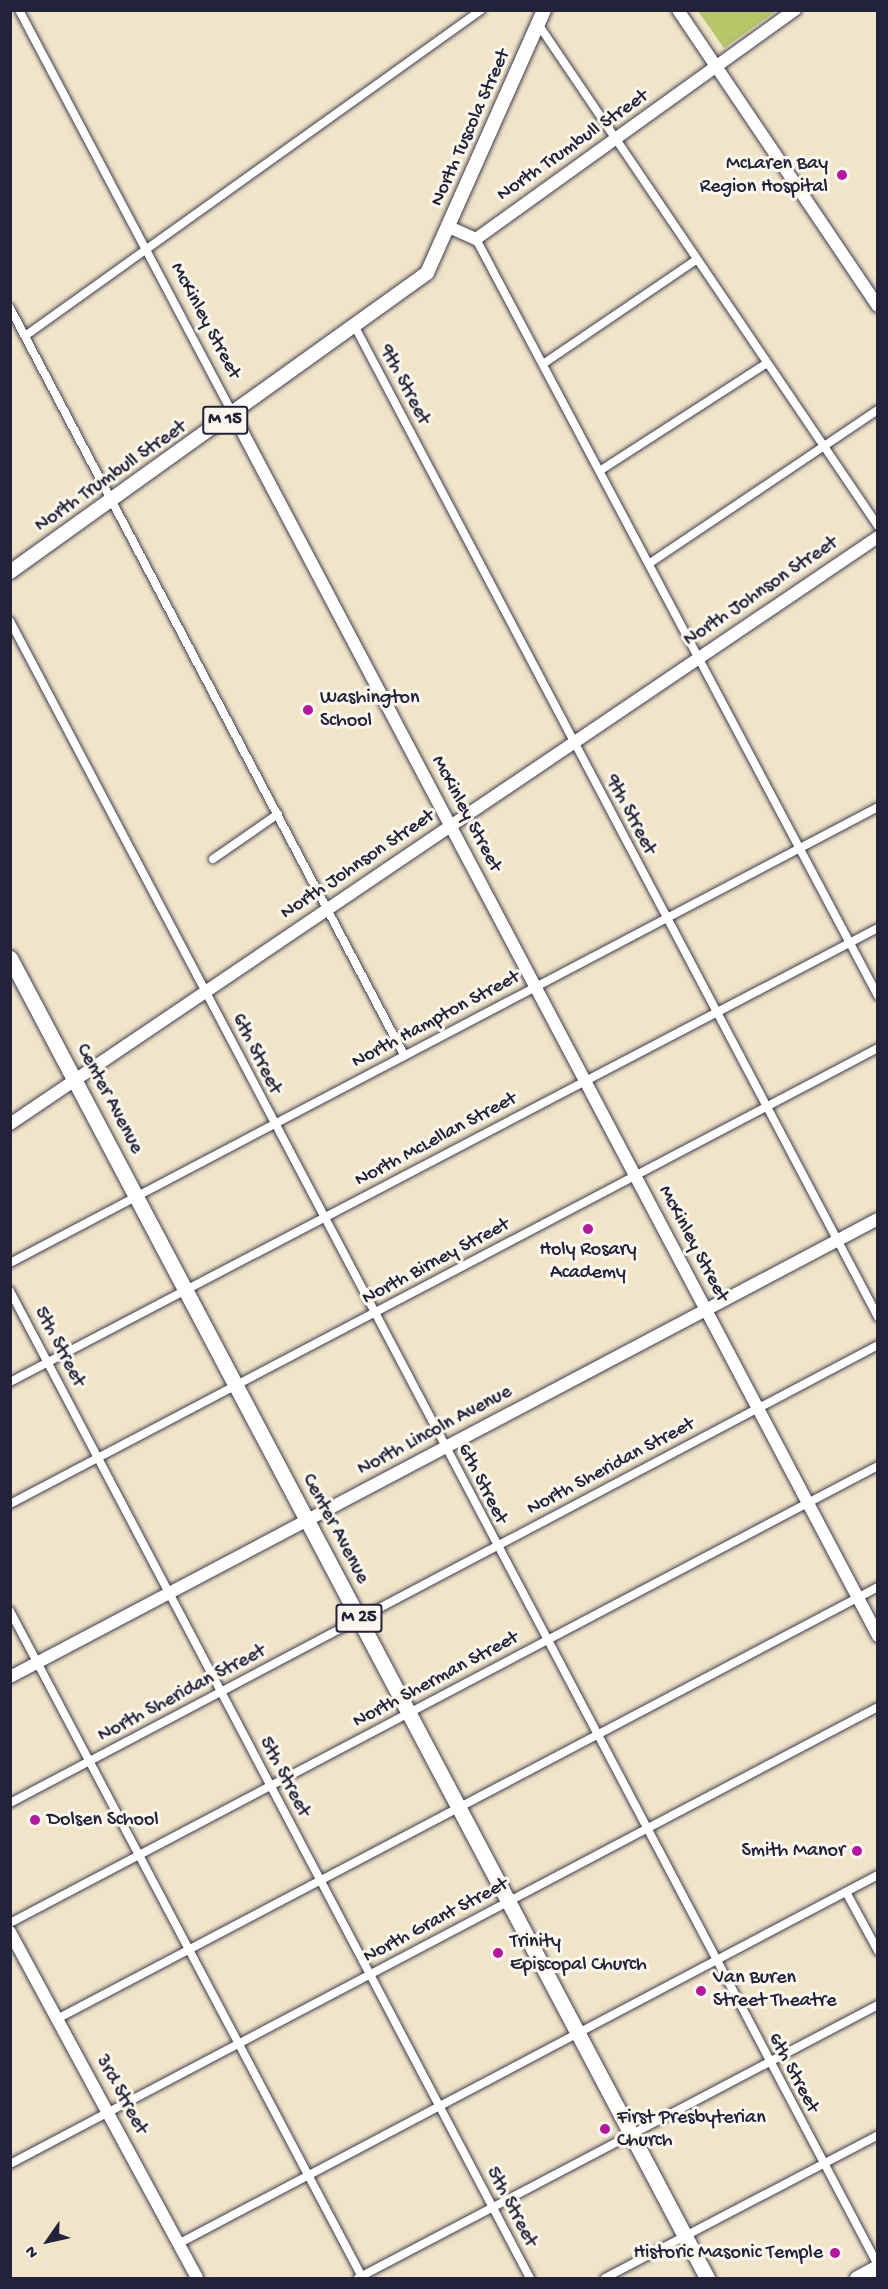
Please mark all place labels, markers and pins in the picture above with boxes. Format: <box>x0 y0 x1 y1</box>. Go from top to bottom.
place label: McLaren Bay Region Hospital <box>700 152 828 199</box>
marker: McLaren Bay Region Hospital <box>833 166 851 184</box>
place label: Washington School <box>320 686 419 733</box>
marker: Washington School <box>301 703 315 717</box>
marker: Holy Rosary Academy <box>581 1222 595 1236</box>
place label: Holy Rosary Academy <box>539 1238 637 1285</box>
place label: Dolsen School <box>47 1808 159 1832</box>
marker: Dolsen School <box>28 1813 42 1827</box>
place label: Smith Manor <box>742 1839 845 1863</box>
marker: Smith Manor <box>850 1844 864 1858</box>
place label: Trinity Episcopal Church <box>510 1930 647 1977</box>
marker: Trinity Episcopal Church <box>491 1946 505 1960</box>
place label: Van Buren Street Theatre <box>713 1967 836 2014</box>
marker: Van Buren Street Theatre <box>694 1984 708 1998</box>
place label: First Presbyterian Church <box>617 2106 766 2153</box>
marker: First Presbyterian Church <box>598 2122 612 2136</box>
place label: Historic Masonic Temple <box>634 2241 823 2265</box>
marker: Historic Masonic Temple <box>828 2246 842 2260</box>

